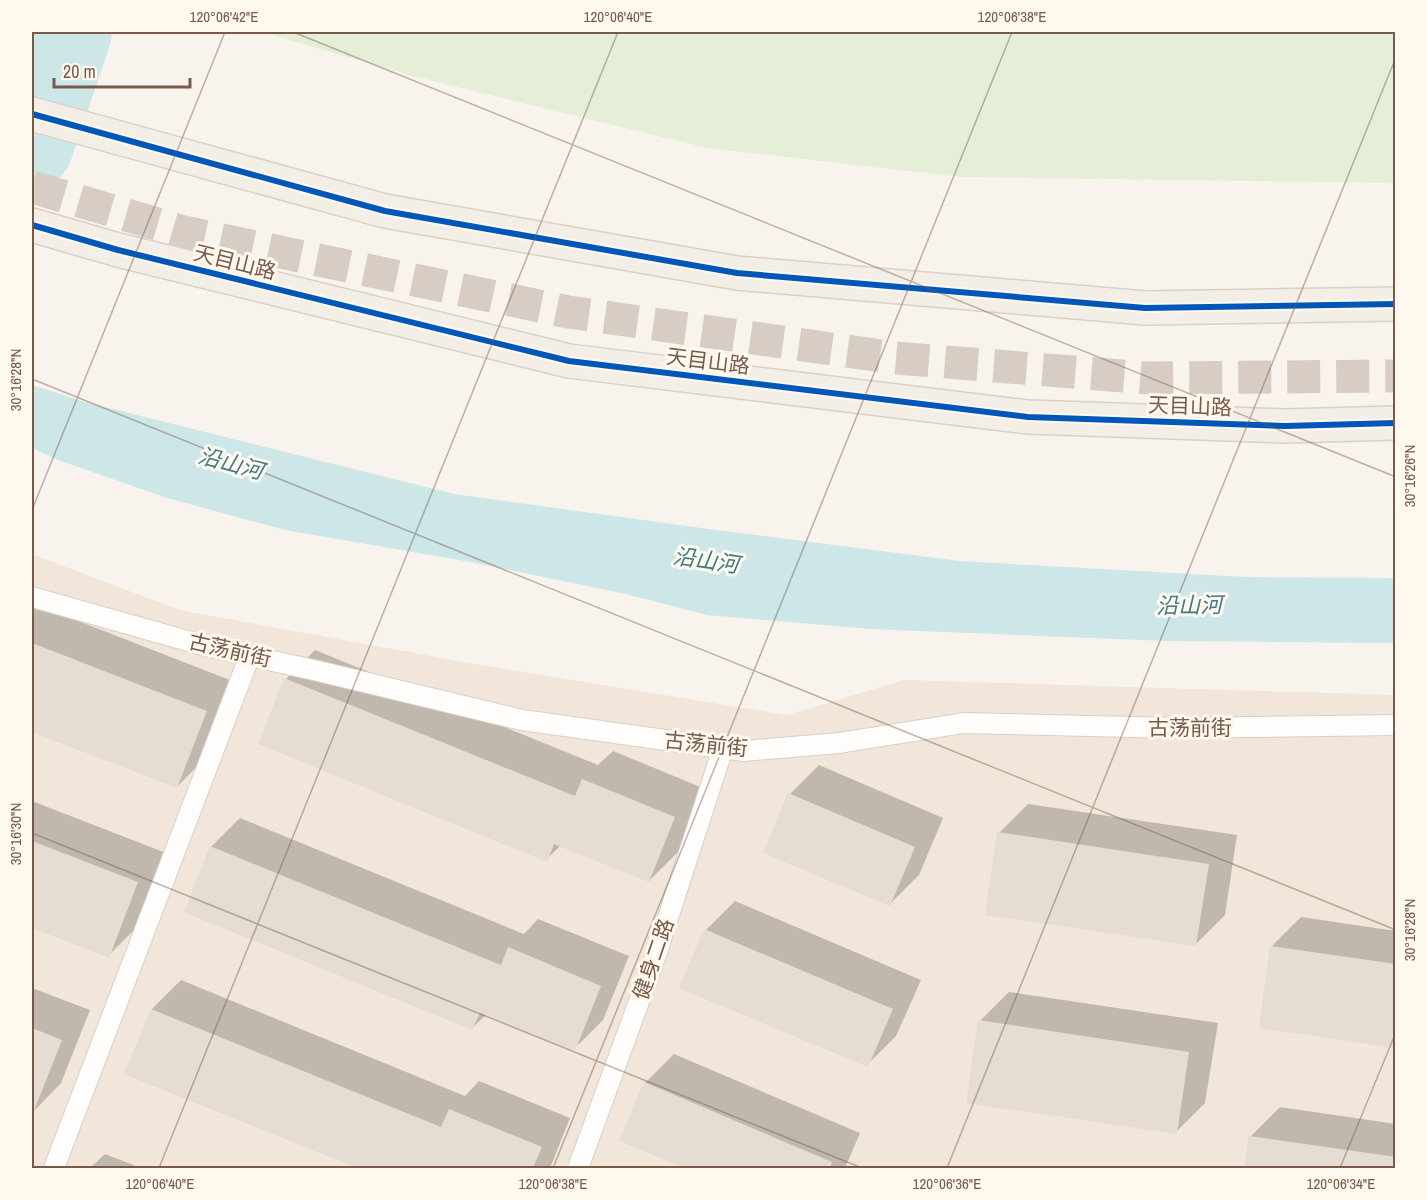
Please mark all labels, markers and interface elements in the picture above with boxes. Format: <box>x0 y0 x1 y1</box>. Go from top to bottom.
text: 120°06'42"E <box>190 6 258 27</box>
text: 120°06'40"E <box>584 6 652 27</box>
text: 120°06'38"E <box>978 6 1046 27</box>
scale bar <box>54 51 190 89</box>
text: 20 m <box>63 59 96 84</box>
street label: 天目山路 <box>191 238 279 286</box>
street label: 天目山路 <box>665 341 751 381</box>
text: 30°16'28"N <box>5 349 26 411</box>
street label: 天目山路 <box>1148 390 1232 422</box>
water label: 沿山河 <box>195 440 271 487</box>
text: 30°16'26"N <box>1399 445 1420 507</box>
water label: 沿山河 <box>671 541 745 580</box>
water label: 沿山河 <box>1156 589 1226 621</box>
street label: 古荡前街 <box>186 626 274 674</box>
street label: 古荡前街 <box>1148 713 1232 742</box>
street label: 古荡前街 <box>663 725 749 763</box>
text: 30°16'30"N <box>5 803 26 865</box>
text: 30°16'28"N <box>1399 899 1420 961</box>
street label: 健身二路 <box>626 915 680 1003</box>
text: 120°06'40"E <box>126 1173 194 1194</box>
text: 120°06'38"E <box>519 1173 587 1194</box>
text: 120°06'36"E <box>913 1173 981 1194</box>
text: 120°06'34"E <box>1307 1173 1375 1194</box>

